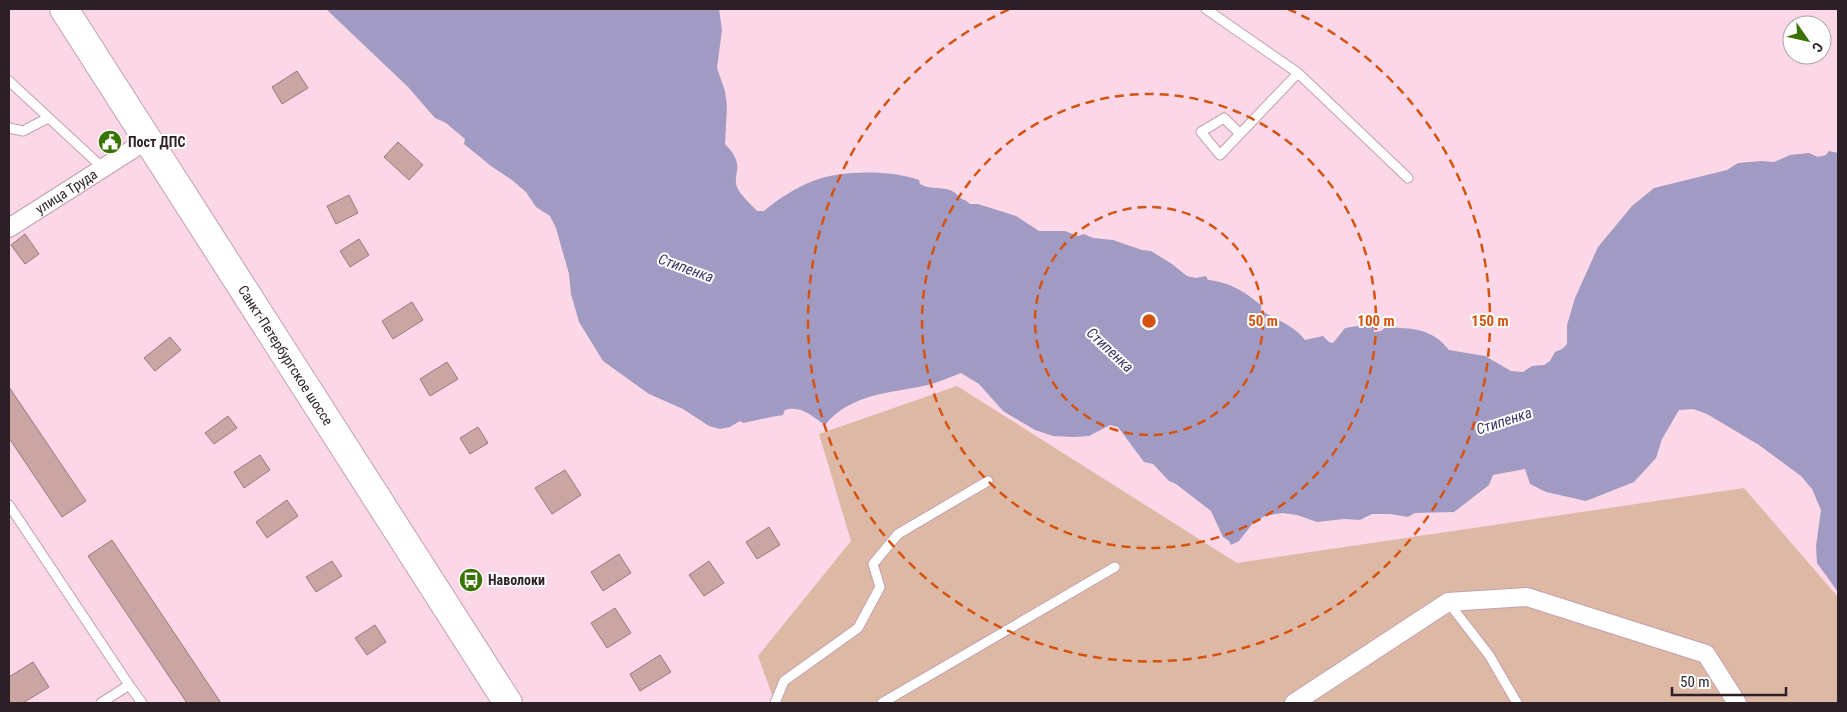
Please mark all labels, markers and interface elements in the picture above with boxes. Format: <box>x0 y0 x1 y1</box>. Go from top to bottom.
north arrow <box>1782 15 1832 65</box>
text: С <box>1809 39 1827 55</box>
public building icon: Пост ДПС <box>97 129 123 155</box>
place label: Пост ДПС <box>128 134 185 150</box>
street label: улица Труда <box>33 166 100 217</box>
water label: Стипенка <box>656 250 716 286</box>
street label: Санкт-Петербургское шоссе <box>235 282 336 429</box>
centre of rings <box>1140 312 1158 330</box>
text: 50 m <box>1248 312 1278 330</box>
text: 100 m <box>1357 312 1395 330</box>
text: 150 m <box>1471 312 1509 330</box>
water label: Стипенка <box>1083 324 1137 376</box>
water label: Стипенка <box>1474 404 1534 438</box>
bus stop icon: Наволоки <box>458 567 484 593</box>
place label: Наволоки <box>488 572 545 588</box>
scale bar <box>1672 664 1786 696</box>
text: 50 m <box>1680 673 1710 691</box>

